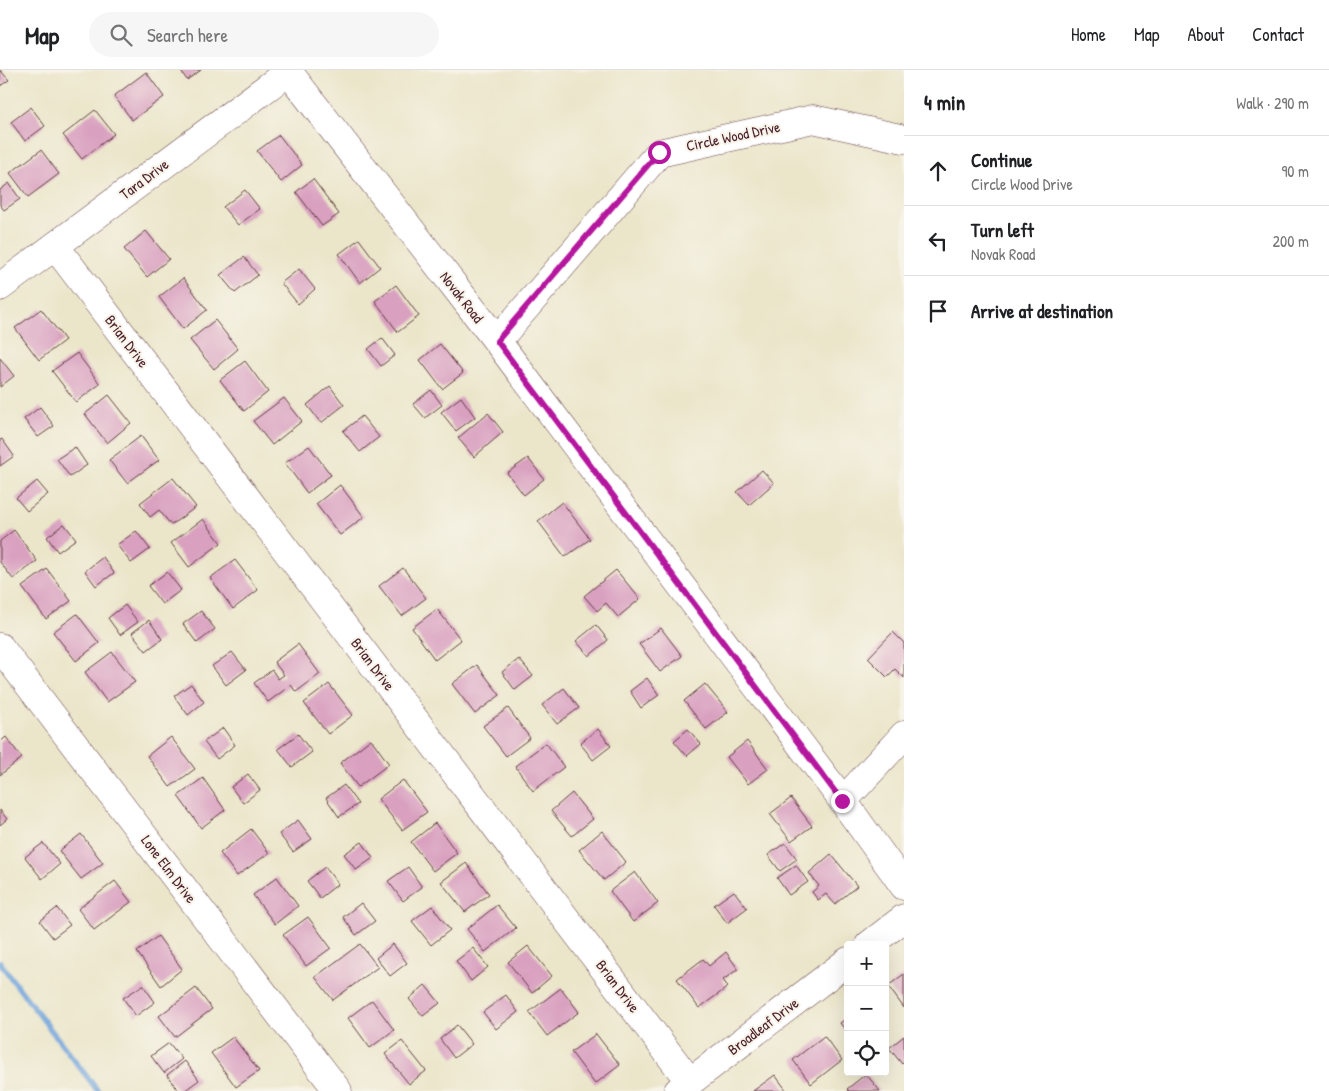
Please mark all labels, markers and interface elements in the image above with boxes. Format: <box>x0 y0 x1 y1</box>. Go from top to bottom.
search box <box>89 12 439 57</box>
text: Map <box>25 19 59 51</box>
icon: search <box>107 21 135 49</box>
text: Search here <box>147 22 228 48</box>
text: Home <box>1071 22 1106 47</box>
text: Map <box>1134 22 1159 47</box>
text: About <box>1187 22 1224 47</box>
text: Contact <box>1252 22 1304 47</box>
text: 4 min <box>924 88 965 117</box>
text: Walk · 290 m <box>1236 92 1309 114</box>
street label: Circle Wood Drive <box>684 116 782 156</box>
route start <box>648 141 671 164</box>
text: Continue <box>971 147 1032 173</box>
street label: Tara Drive <box>115 154 173 204</box>
icon: ahead <box>924 157 952 185</box>
text: 90 m <box>1281 160 1309 182</box>
text: Circle Wood Drive <box>971 173 1073 195</box>
text: Turn left <box>971 217 1034 243</box>
icon: left <box>924 227 952 255</box>
text: 200 m <box>1273 230 1309 252</box>
text: Novak Road <box>971 243 1035 265</box>
street label: Novak Road <box>435 267 489 327</box>
icon: arrive <box>924 297 952 325</box>
text: Arrive at destination <box>971 298 1113 324</box>
street label: Brian Drive <box>100 310 154 372</box>
street label: Brian Drive <box>346 633 400 695</box>
route end <box>831 790 854 813</box>
street label: Lone Elm Drive <box>136 831 202 907</box>
map controls <box>844 941 889 1076</box>
button: + <box>844 941 889 986</box>
street label: Brian Drive <box>591 955 645 1017</box>
button: − <box>844 986 889 1031</box>
street label: Broadleaf Drive <box>723 992 803 1060</box>
button: locate <box>844 1031 889 1076</box>

